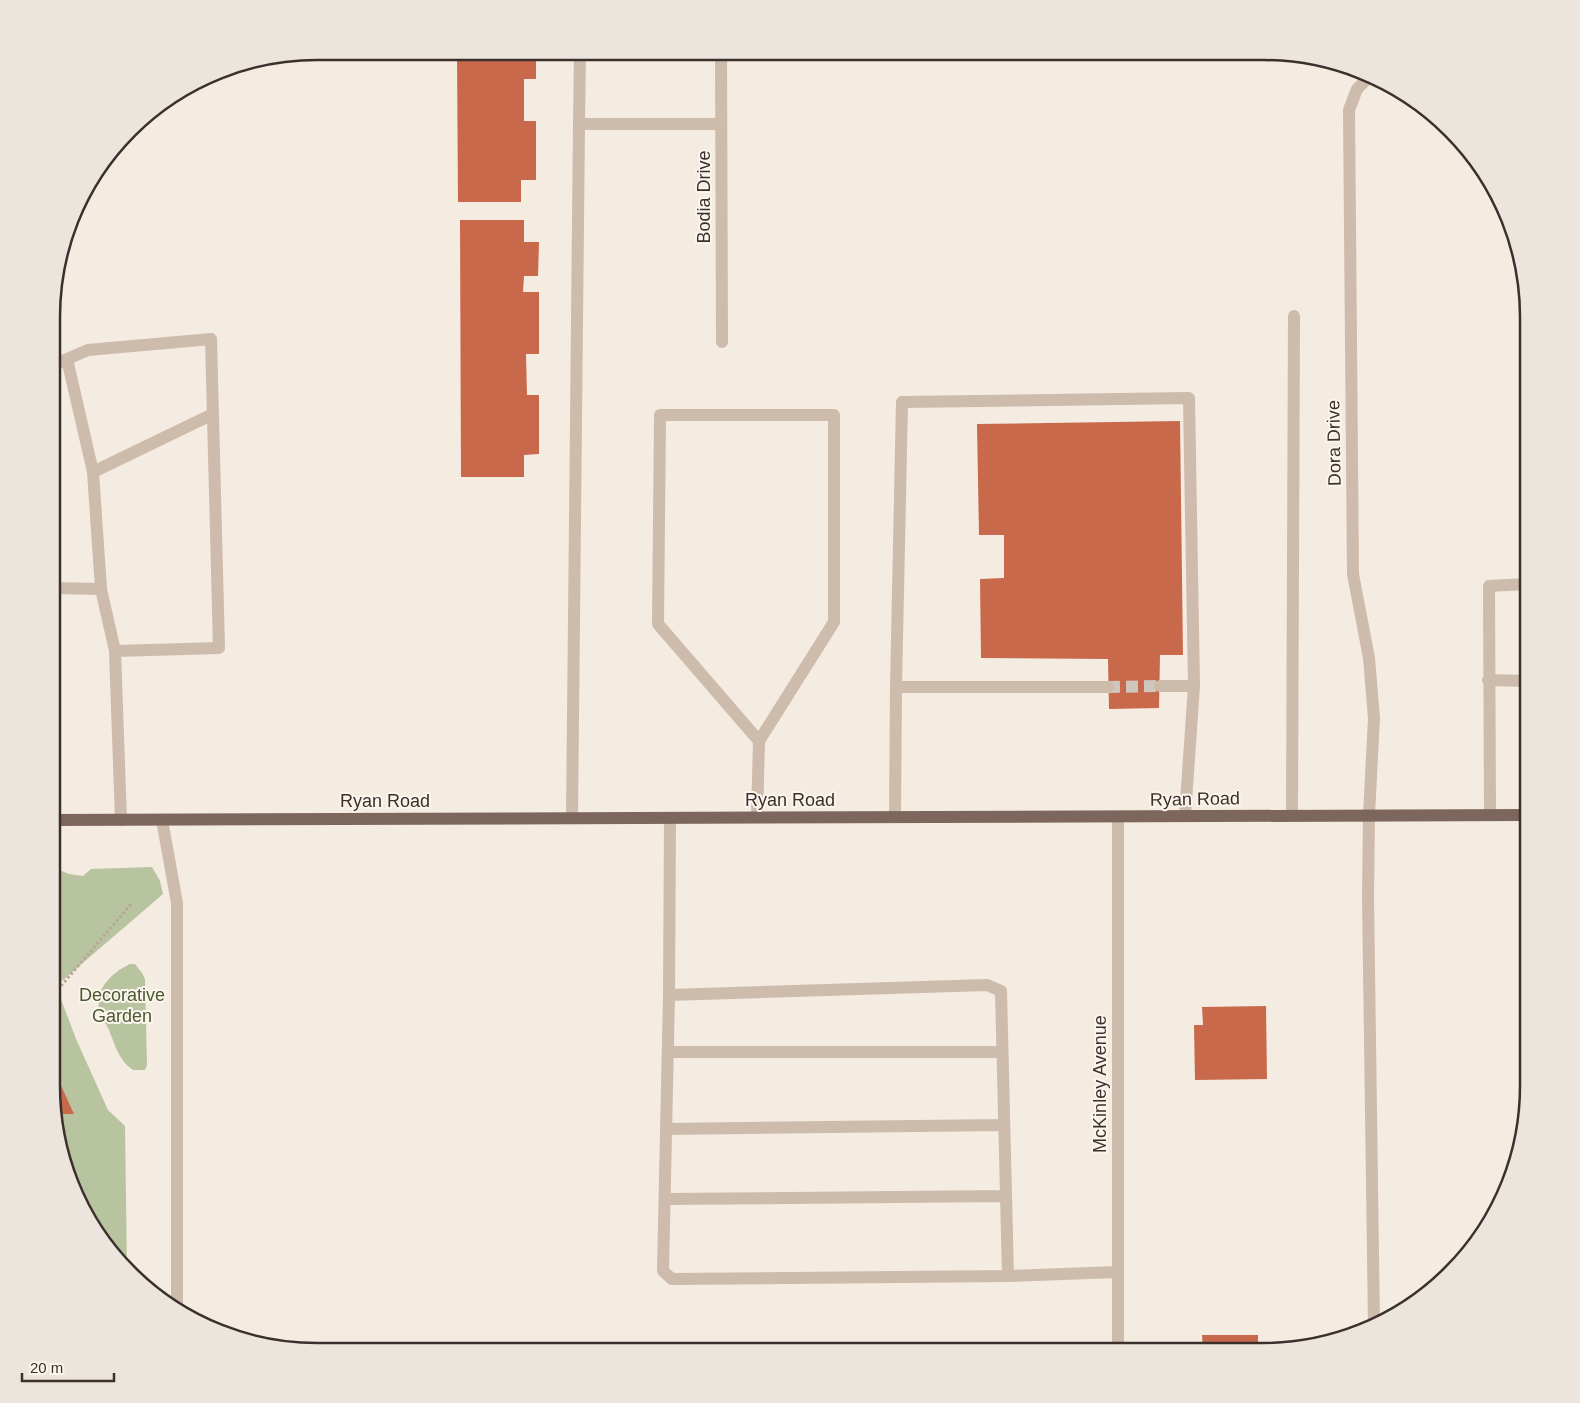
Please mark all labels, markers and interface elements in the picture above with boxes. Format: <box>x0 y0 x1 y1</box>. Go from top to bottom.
street label: Bodia Drive <box>694 150 714 244</box>
street label: Dora Drive <box>1323 400 1345 486</box>
street label: Ryan Road <box>1150 788 1240 810</box>
street label: Ryan Road <box>745 790 835 810</box>
street label: Ryan Road <box>340 791 430 811</box>
park label: Decorative Garden <box>79 985 165 1026</box>
street label: McKinley Avenue <box>1090 1015 1110 1153</box>
scale bar <box>22 1350 115 1382</box>
text: 20 m <box>30 1359 63 1376</box>

